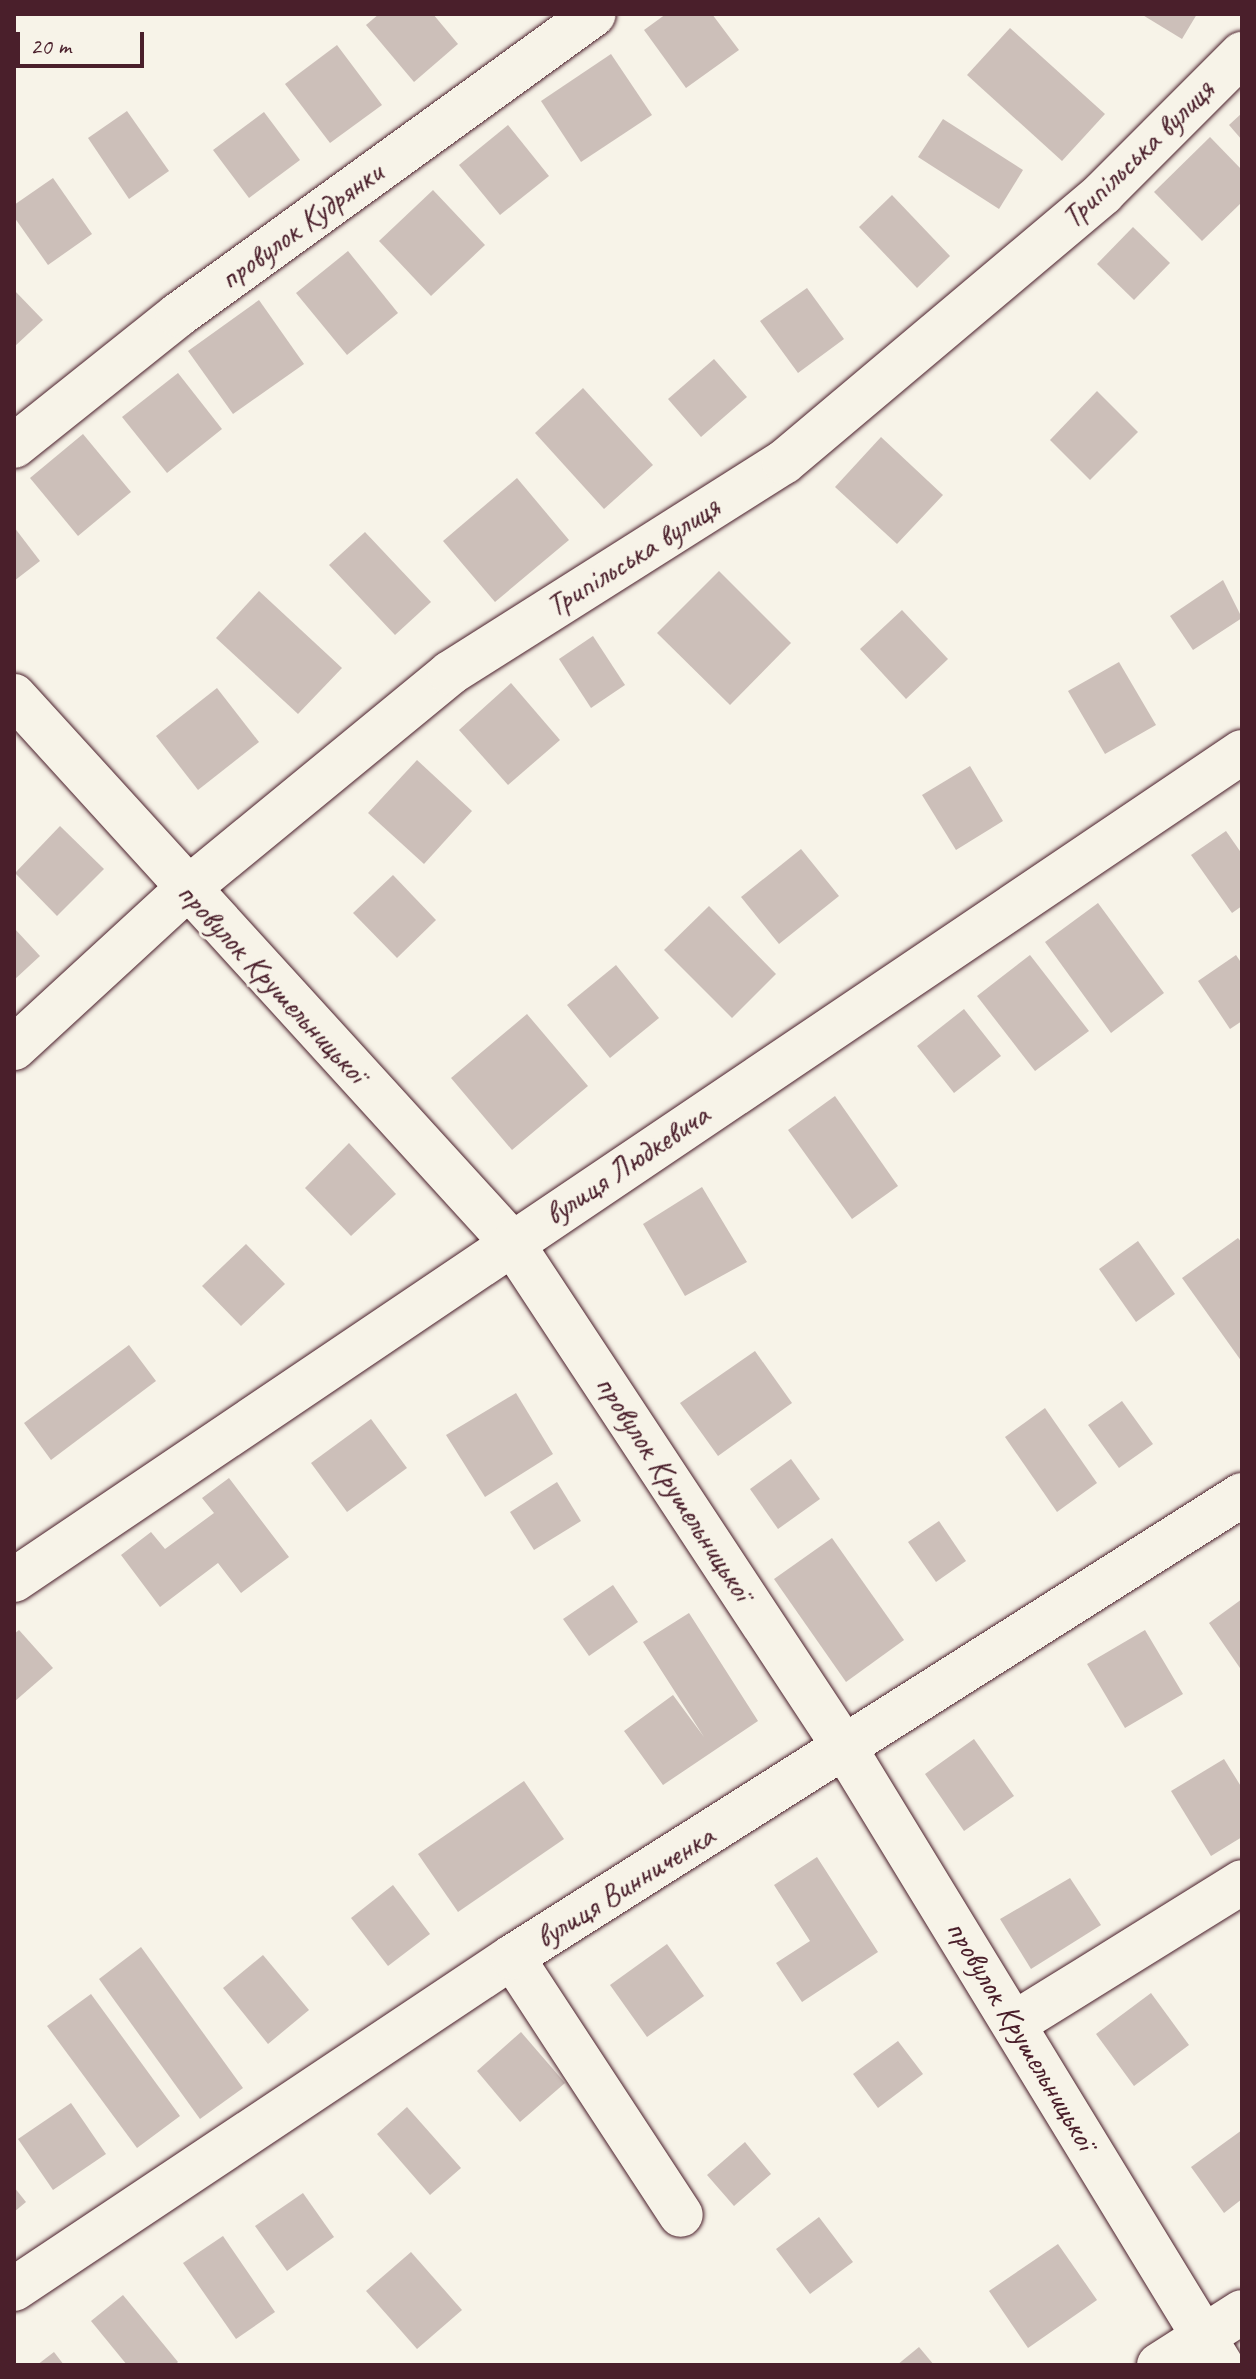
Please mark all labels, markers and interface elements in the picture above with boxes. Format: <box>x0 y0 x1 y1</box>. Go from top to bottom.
scale bar <box>20 16 148 66</box>
text: 20 m <box>30 31 71 61</box>
street label: Трипільська вулиця <box>1053 71 1223 237</box>
street label: провулок Кудрянки <box>212 154 390 298</box>
street label: Трипільська вулиця <box>539 488 727 626</box>
street label: провулок Крушельницької <box>169 874 375 1092</box>
street label: вулиця Людкевича <box>537 1096 717 1234</box>
street label: провулок Крушельницької <box>587 1368 761 1608</box>
street label: вулиця Винниченка <box>529 1817 721 1957</box>
street label: провулок Крушельницької <box>937 1913 1105 2157</box>

